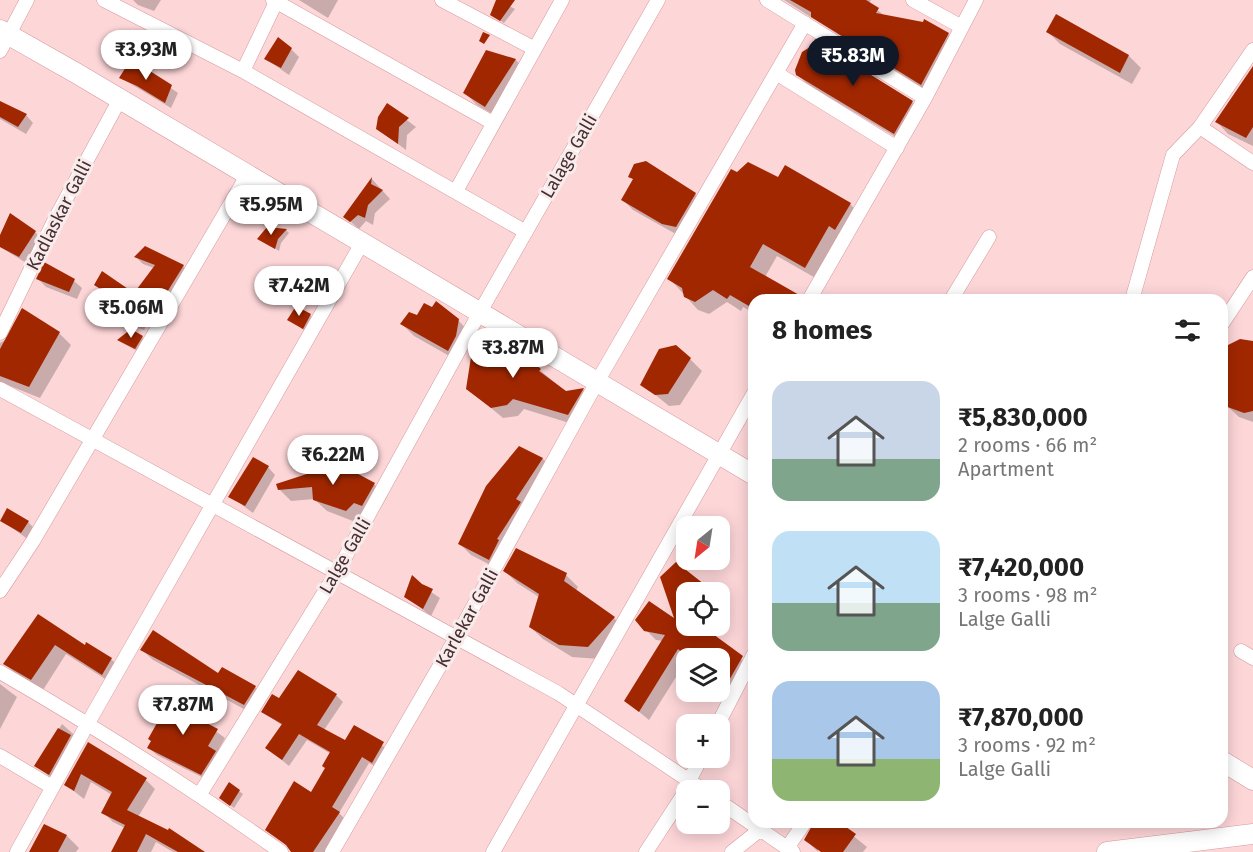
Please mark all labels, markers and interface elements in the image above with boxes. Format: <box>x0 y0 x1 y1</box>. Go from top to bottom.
pin: ₹3.93M <box>97 30 195 81</box>
pin: ₹5.83M <box>804 36 902 87</box>
text: ₹3.93M <box>115 37 177 61</box>
text: ₹5.83M <box>821 43 885 67</box>
street label: Lalage Galli <box>536 110 602 202</box>
street label: Kadlaskar Galli <box>22 156 96 274</box>
pin: ₹5.95M <box>222 185 320 236</box>
text: ₹5.95M <box>239 192 303 216</box>
pin: ₹7.42M <box>250 266 348 317</box>
text: ₹7.42M <box>268 273 330 297</box>
pin: ₹5.06M <box>82 288 180 339</box>
text: ₹5.06M <box>99 295 163 319</box>
icon: filters <box>1171 314 1204 347</box>
text: 8 homes <box>772 315 872 346</box>
pin: ₹3.87M <box>464 328 562 379</box>
text: ₹3.87M <box>482 335 544 359</box>
text: ₹5,830,000 <box>958 402 1088 433</box>
icon: home <box>820 405 892 477</box>
text: 2 rooms · 66 m² <box>958 433 1097 457</box>
pin: ₹6.22M <box>284 435 382 486</box>
text: ₹6.22M <box>301 442 365 466</box>
text: Apartment <box>958 457 1054 481</box>
street label: Lalge Galli <box>314 514 376 598</box>
north arrow <box>676 516 730 570</box>
map controls <box>676 516 730 834</box>
text: ₹7,420,000 <box>958 552 1084 583</box>
icon: home <box>820 555 892 627</box>
street label: Karlekar Galli <box>431 565 503 671</box>
button: locate <box>676 582 730 636</box>
text: 3 rooms · 98 m² <box>958 583 1098 607</box>
text: Lalge Galli <box>958 607 1051 631</box>
button: layers <box>676 648 730 702</box>
pin: ₹7.87M <box>134 685 232 736</box>
text: ₹7.87M <box>152 692 214 716</box>
text: ₹7,870,000 <box>958 702 1084 733</box>
icon: home <box>820 705 892 777</box>
button: + <box>676 714 730 768</box>
text: 3 rooms · 92 m² <box>958 733 1096 757</box>
text: Lalge Galli <box>958 757 1051 781</box>
button: − <box>676 780 730 834</box>

